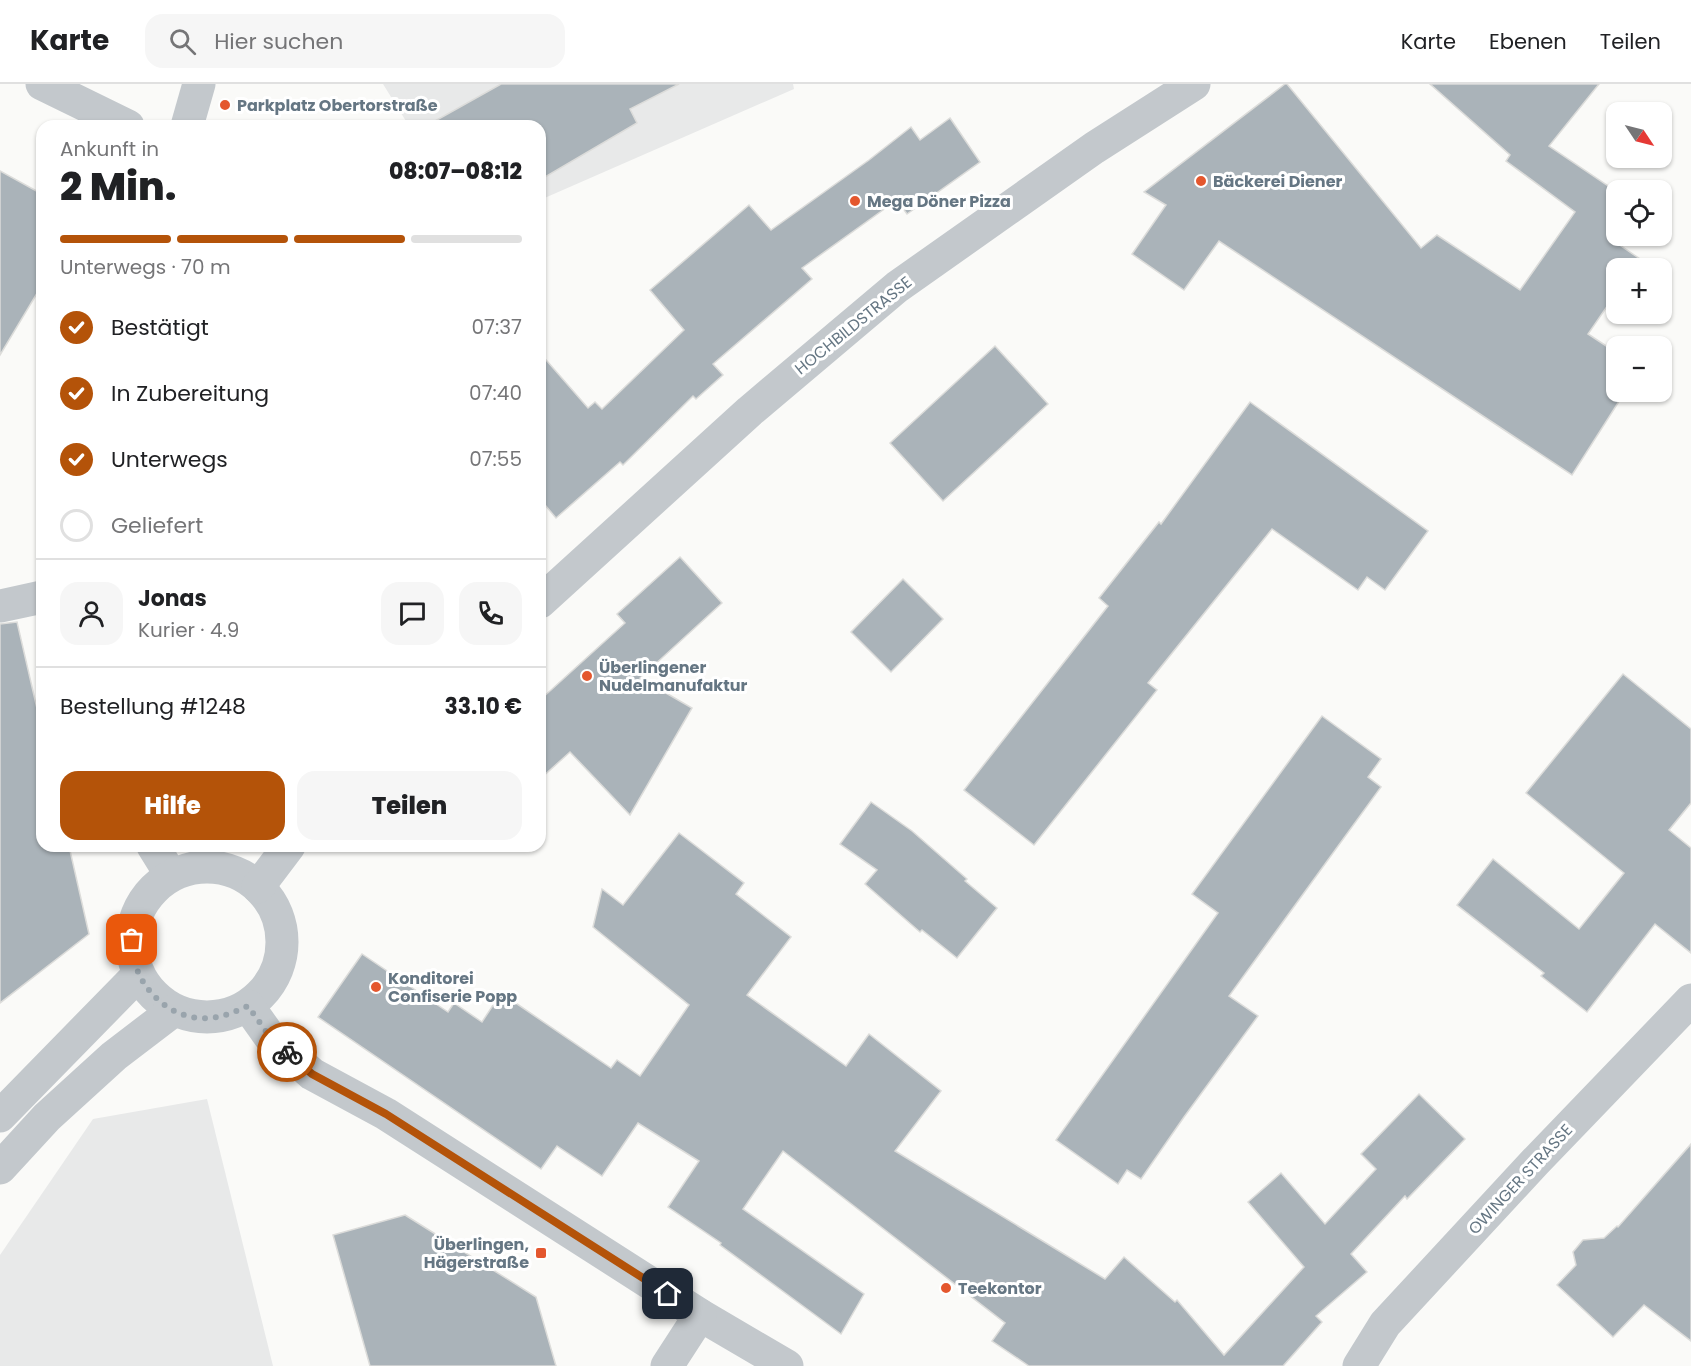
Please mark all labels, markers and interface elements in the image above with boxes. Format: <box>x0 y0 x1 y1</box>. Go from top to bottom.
search box <box>145 14 565 68</box>
text: Karte <box>30 21 109 60</box>
icon: search <box>166 25 199 58</box>
text: Hier suchen <box>214 26 343 57</box>
text: Karte <box>1401 27 1456 56</box>
text: Ebenen <box>1489 27 1567 56</box>
text: Teilen <box>1600 27 1661 56</box>
place label: Parkplatz Obertorstraße <box>237 94 438 117</box>
marker: Parkplatz Obertorstraße <box>218 98 232 112</box>
north arrow <box>1606 102 1672 168</box>
map controls <box>1606 102 1672 402</box>
text: Ankunft in <box>60 135 159 163</box>
text: 08:07–08:12 <box>389 156 522 187</box>
text: 2 Min. <box>60 159 177 214</box>
place label: Bäckerei Diener <box>1213 170 1342 193</box>
marker: Bäckerei Diener <box>1194 174 1208 188</box>
button: locate <box>1606 180 1672 246</box>
place label: Mega Döner Pizza <box>867 190 1011 213</box>
marker: Mega Döner Pizza <box>848 194 862 208</box>
text: Unterwegs · 70 m <box>60 253 231 281</box>
button: + <box>1606 258 1672 324</box>
street label: HOCHBILDSTRASSE <box>790 271 917 380</box>
icon: check <box>60 311 93 344</box>
text: Bestätigt <box>111 312 209 343</box>
text: 07:37 <box>472 313 522 341</box>
button: − <box>1606 336 1672 402</box>
icon: check <box>60 377 93 410</box>
text: In Zubereitung <box>111 378 269 409</box>
text: 07:40 <box>469 379 522 407</box>
icon: check <box>60 443 93 476</box>
text: Unterwegs <box>111 444 228 475</box>
text: 07:55 <box>469 445 522 473</box>
text: Geliefert <box>111 510 203 541</box>
button: person <box>60 582 123 645</box>
button: chat <box>381 582 444 645</box>
button: phone <box>459 582 522 645</box>
text: Jonas <box>138 583 207 614</box>
text: Kurier · 4.9 <box>138 616 239 644</box>
place label: Überlingener Nudelmanufaktur <box>599 656 747 697</box>
marker: Überlingener Nudelmanufaktur <box>580 669 594 683</box>
text: Bestellung #1248 <box>60 691 246 722</box>
text: 33.10 € <box>444 691 522 722</box>
button: Hilfe <box>60 771 285 840</box>
button: Teilen <box>297 771 522 840</box>
pin <box>106 914 157 965</box>
icon: bag <box>115 923 148 956</box>
place label: Konditorei Confiserie Popp <box>388 967 517 1008</box>
marker: Konditorei Confiserie Popp <box>369 980 383 994</box>
courier <box>257 1022 317 1082</box>
icon: bike <box>271 1036 304 1069</box>
street label: OWINGER STRASSE <box>1463 1119 1578 1240</box>
place label: Überlingen, Hägerstraße <box>424 1233 529 1274</box>
marker: Überlingen, Hägerstraße <box>534 1246 548 1260</box>
pin <box>642 1268 693 1319</box>
icon: home <box>651 1277 684 1310</box>
place label: Teekontor <box>958 1277 1042 1300</box>
marker: Teekontor <box>939 1281 953 1295</box>

